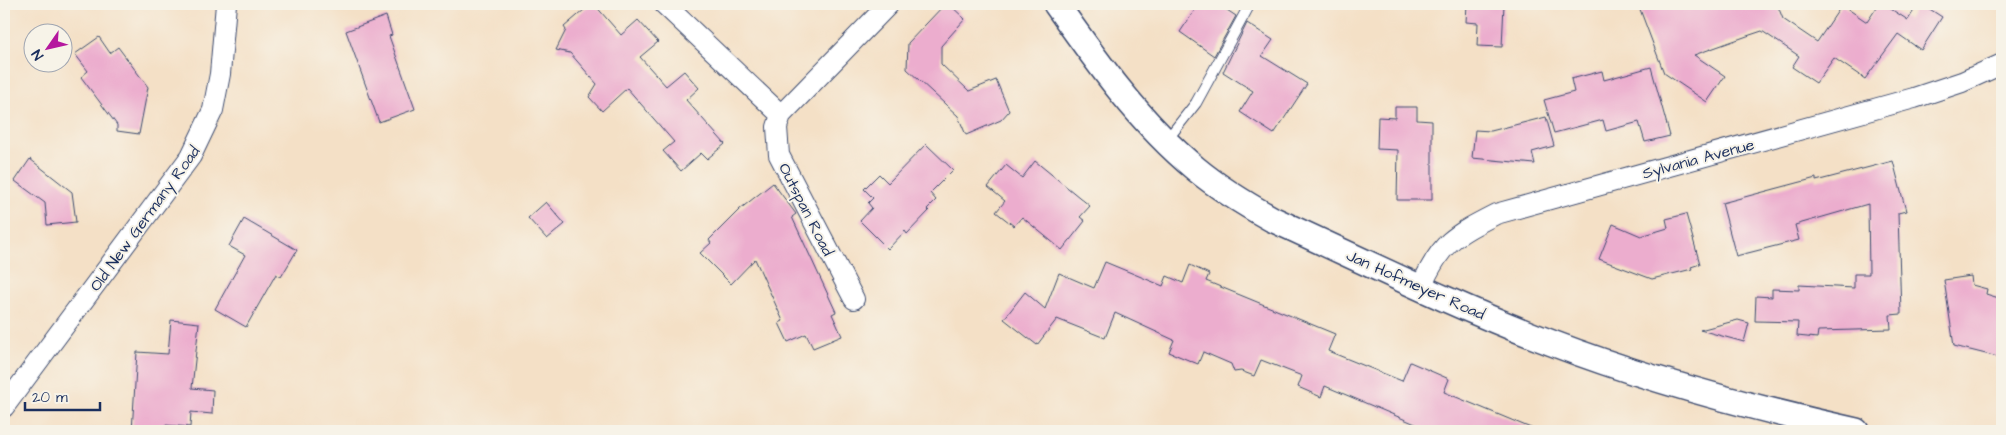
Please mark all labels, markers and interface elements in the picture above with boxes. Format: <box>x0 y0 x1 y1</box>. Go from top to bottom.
north arrow <box>22 22 72 72</box>
text: N <box>27 45 49 64</box>
street label: Sylvania Avenue <box>1640 133 1757 185</box>
street label: Old New Germany Road <box>84 141 206 296</box>
street label: Outspan Road <box>773 159 839 260</box>
street label: Jan Hofmeyer Road <box>1342 244 1488 326</box>
scale bar <box>25 380 100 412</box>
text: 20 m <box>32 387 68 408</box>

